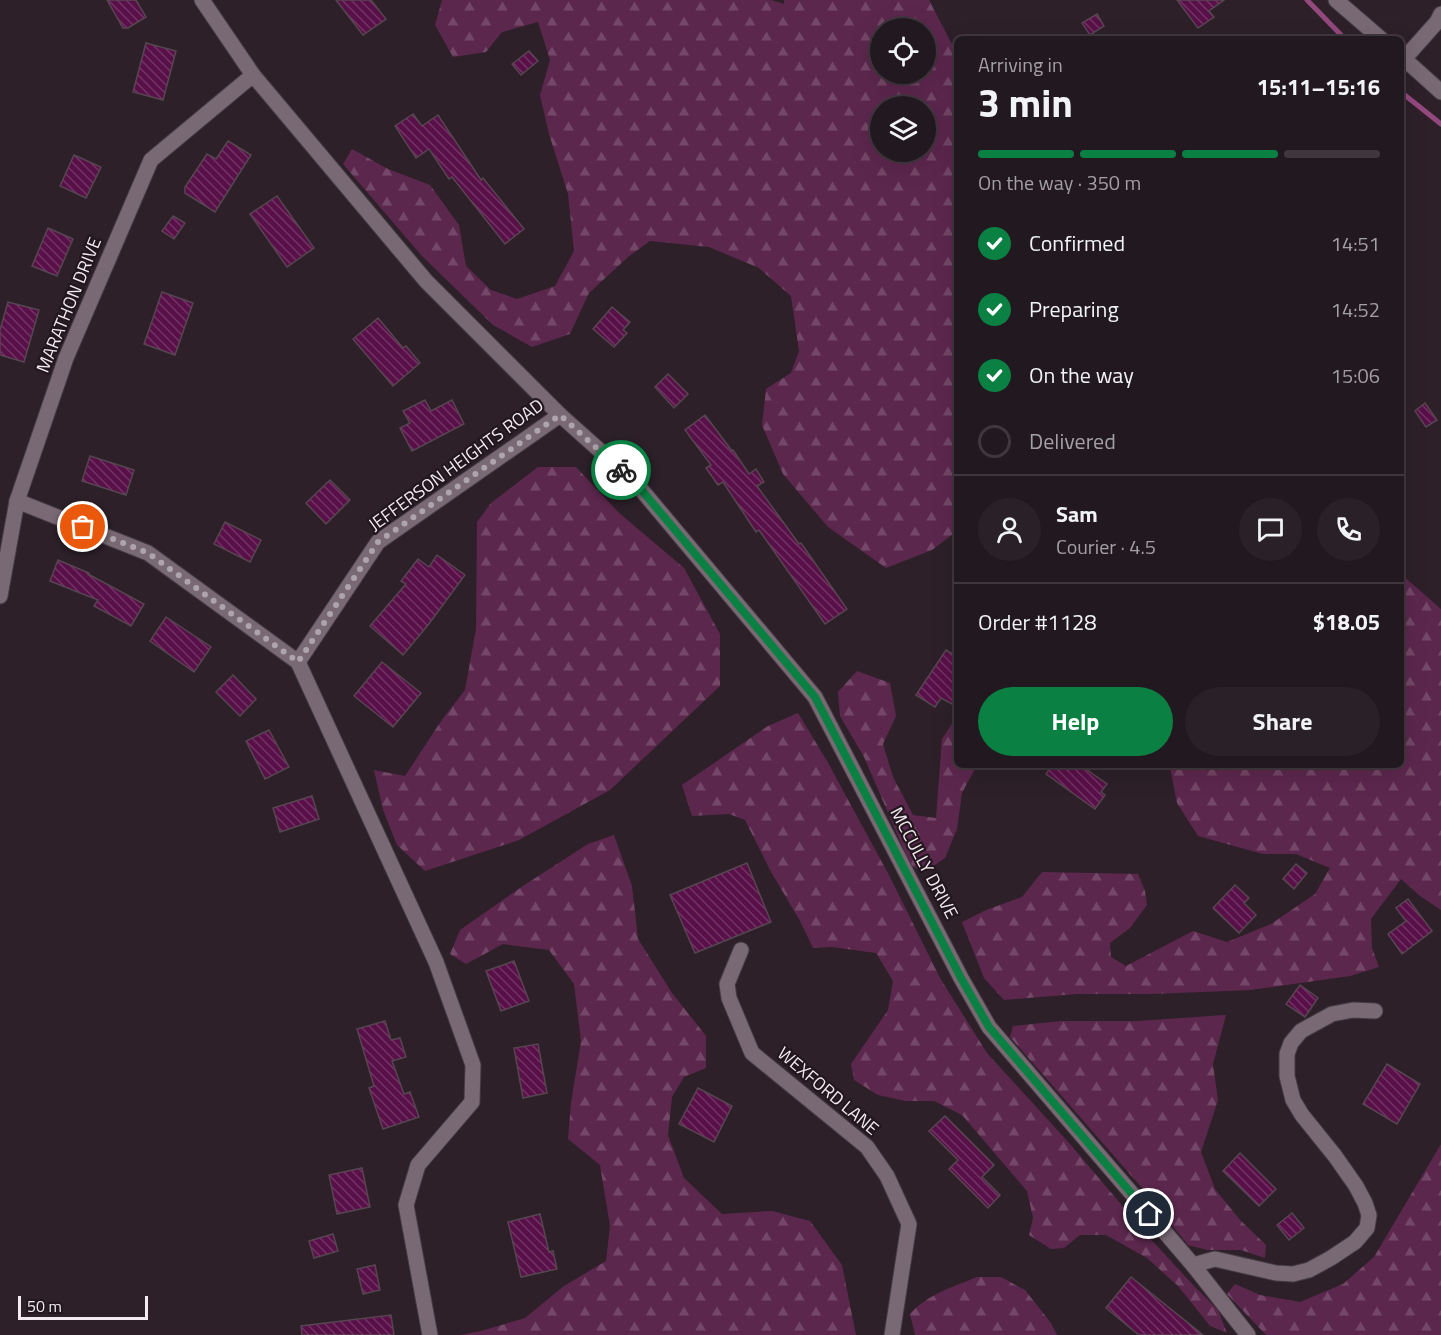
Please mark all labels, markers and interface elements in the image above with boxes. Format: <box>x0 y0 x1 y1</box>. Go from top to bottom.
map controls <box>870 18 936 162</box>
button: locate <box>870 18 936 84</box>
text: Arriving in <box>978 49 1063 80</box>
text: 15:11–15:16 <box>1257 70 1380 104</box>
text: 3 min <box>978 73 1073 132</box>
button: layers <box>870 96 936 162</box>
text: On the way · 350 m <box>978 167 1141 198</box>
text: Confirmed <box>1029 226 1125 260</box>
icon: check <box>978 227 1011 260</box>
text: 14:51 <box>1331 228 1380 259</box>
street label: MARATHON DRIVE <box>29 233 108 377</box>
text: Preparing <box>1029 292 1119 326</box>
icon: check <box>978 293 1011 326</box>
text: 14:52 <box>1331 294 1380 325</box>
text: On the way <box>1029 358 1134 392</box>
icon: check <box>978 359 1011 392</box>
text: 15:06 <box>1331 360 1380 391</box>
street label: JEFFERSON HEIGHTS ROAD <box>362 392 549 538</box>
text: Delivered <box>1029 424 1116 458</box>
courier <box>591 440 651 500</box>
icon: bike <box>605 454 638 487</box>
text: Sam <box>1056 497 1098 531</box>
button: person <box>978 498 1041 561</box>
button: chat <box>1239 498 1302 561</box>
button: phone <box>1317 498 1380 561</box>
pin <box>57 501 108 552</box>
icon: bag <box>66 510 99 543</box>
text: Courier · 4.5 <box>1056 531 1156 562</box>
text: Order #1128 <box>978 605 1097 639</box>
text: $18.05 <box>1313 605 1380 639</box>
button: Help <box>978 687 1173 756</box>
button: Share <box>1185 687 1380 756</box>
street label: MCCULLY DRIVE <box>884 802 965 923</box>
street label: WEXFORD LANE <box>772 1040 885 1141</box>
pin <box>1123 1188 1174 1239</box>
icon: home <box>1132 1197 1165 1230</box>
scale bar <box>18 1293 148 1320</box>
text: 50 m <box>27 1294 62 1318</box>

